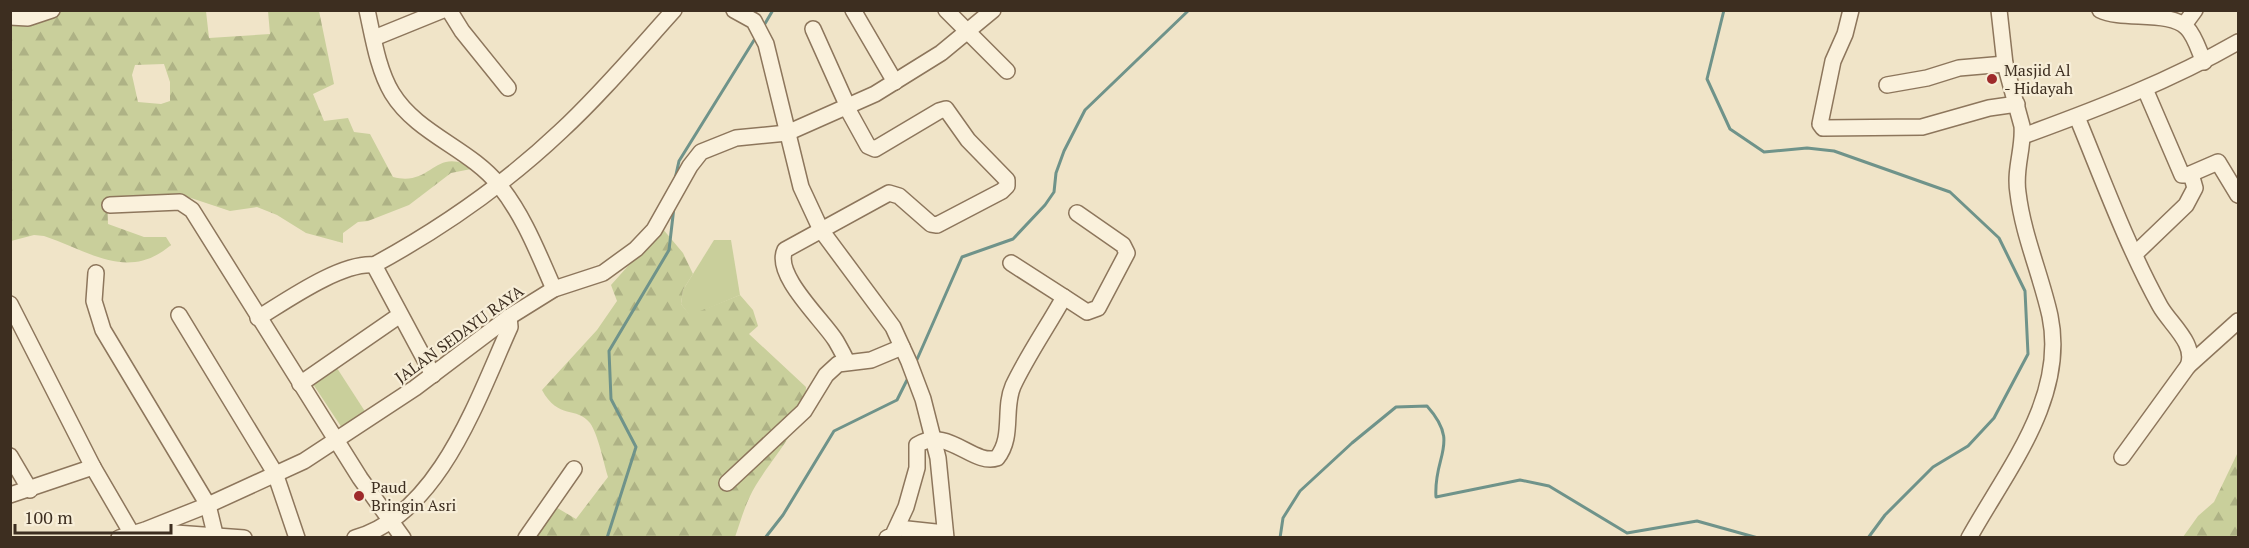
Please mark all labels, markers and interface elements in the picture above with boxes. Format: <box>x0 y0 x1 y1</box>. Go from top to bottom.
place label: Masjid Al - Hidayah <box>2004 59 2074 99</box>
marker: Masjid Al - Hidayah <box>1985 72 1999 86</box>
street label: JALAN SEDAYU RAYA <box>390 280 528 388</box>
place label: Paud Bringin Asri <box>371 476 457 516</box>
marker: Paud Bringin Asri <box>352 489 366 503</box>
scale bar <box>15 497 171 535</box>
text: 100 m <box>24 505 73 529</box>

